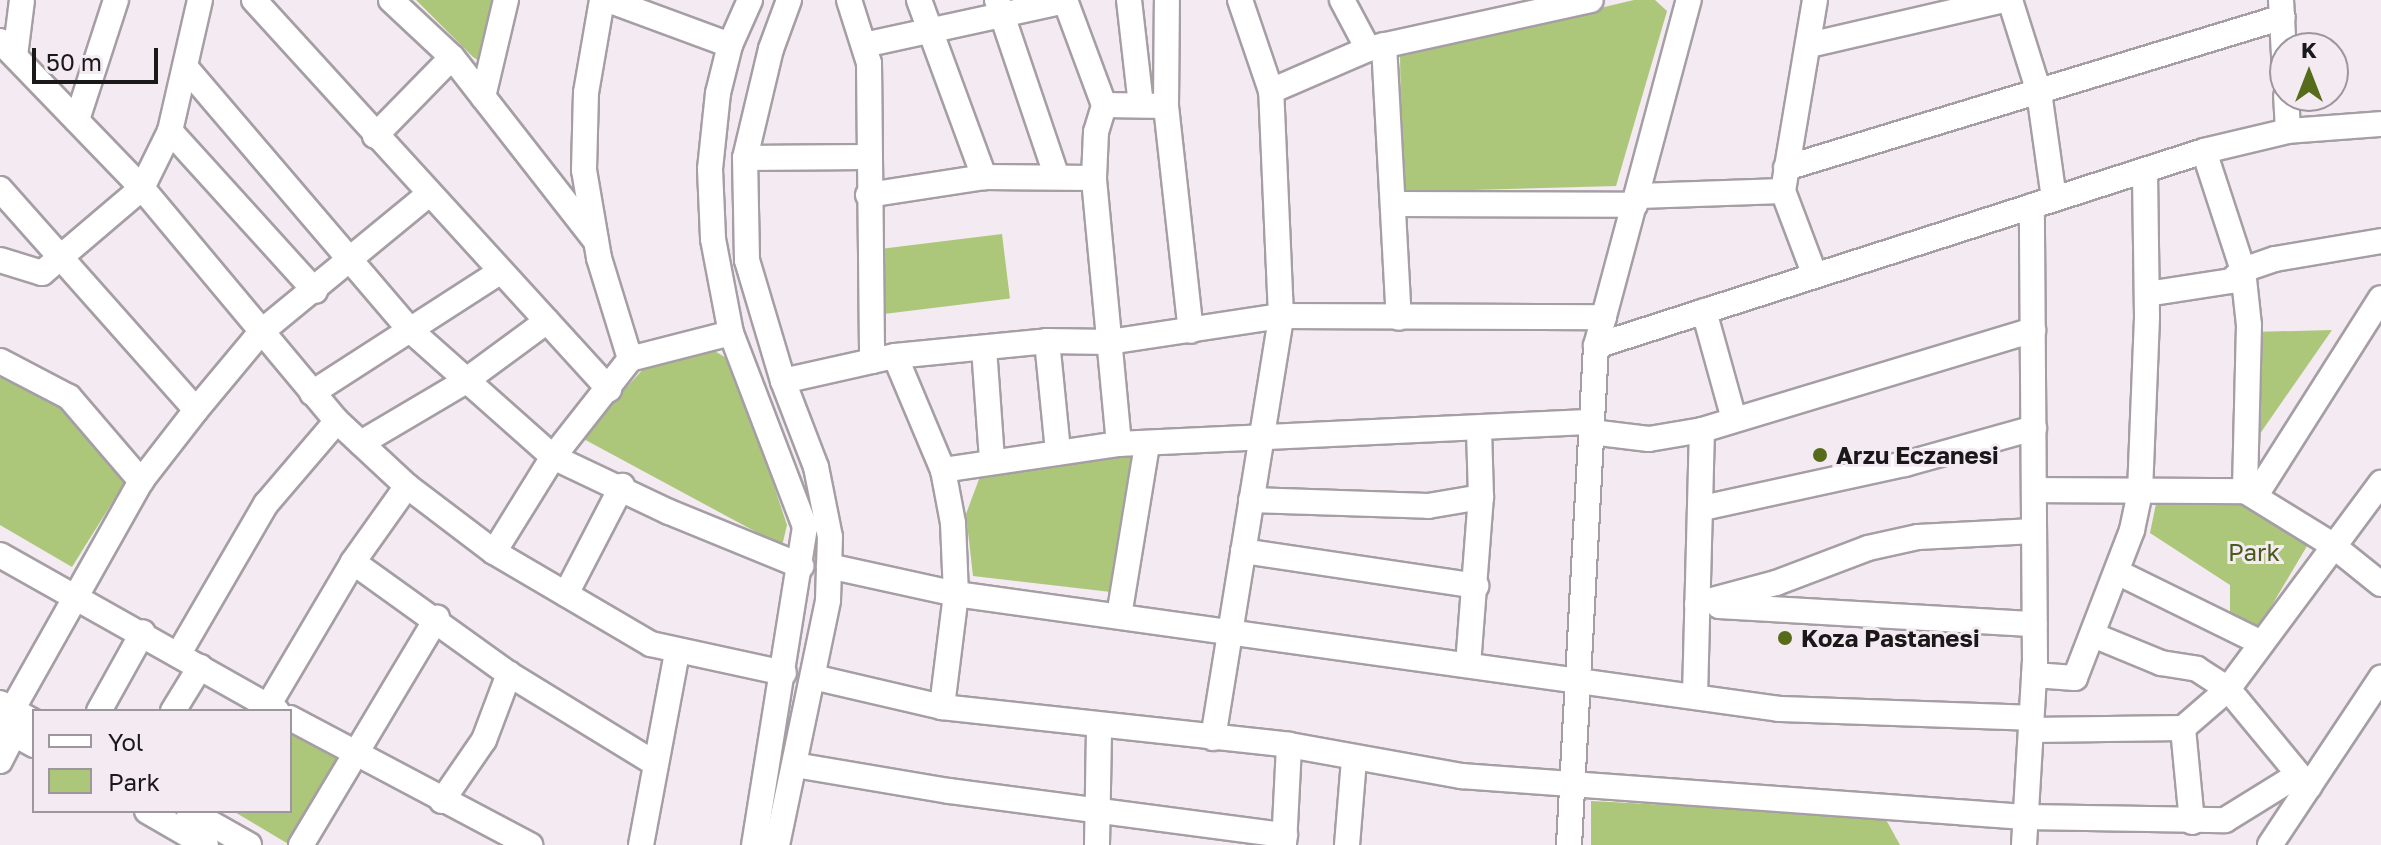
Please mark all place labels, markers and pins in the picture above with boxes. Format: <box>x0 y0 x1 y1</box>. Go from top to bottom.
place label: Arzu Eczanesi <box>1836 441 1999 469</box>
marker: Arzu Eczanesi <box>1811 446 1829 464</box>
place label: Koza Pastanesi <box>1801 624 1980 652</box>
marker: Koza Pastanesi <box>1776 629 1794 647</box>

